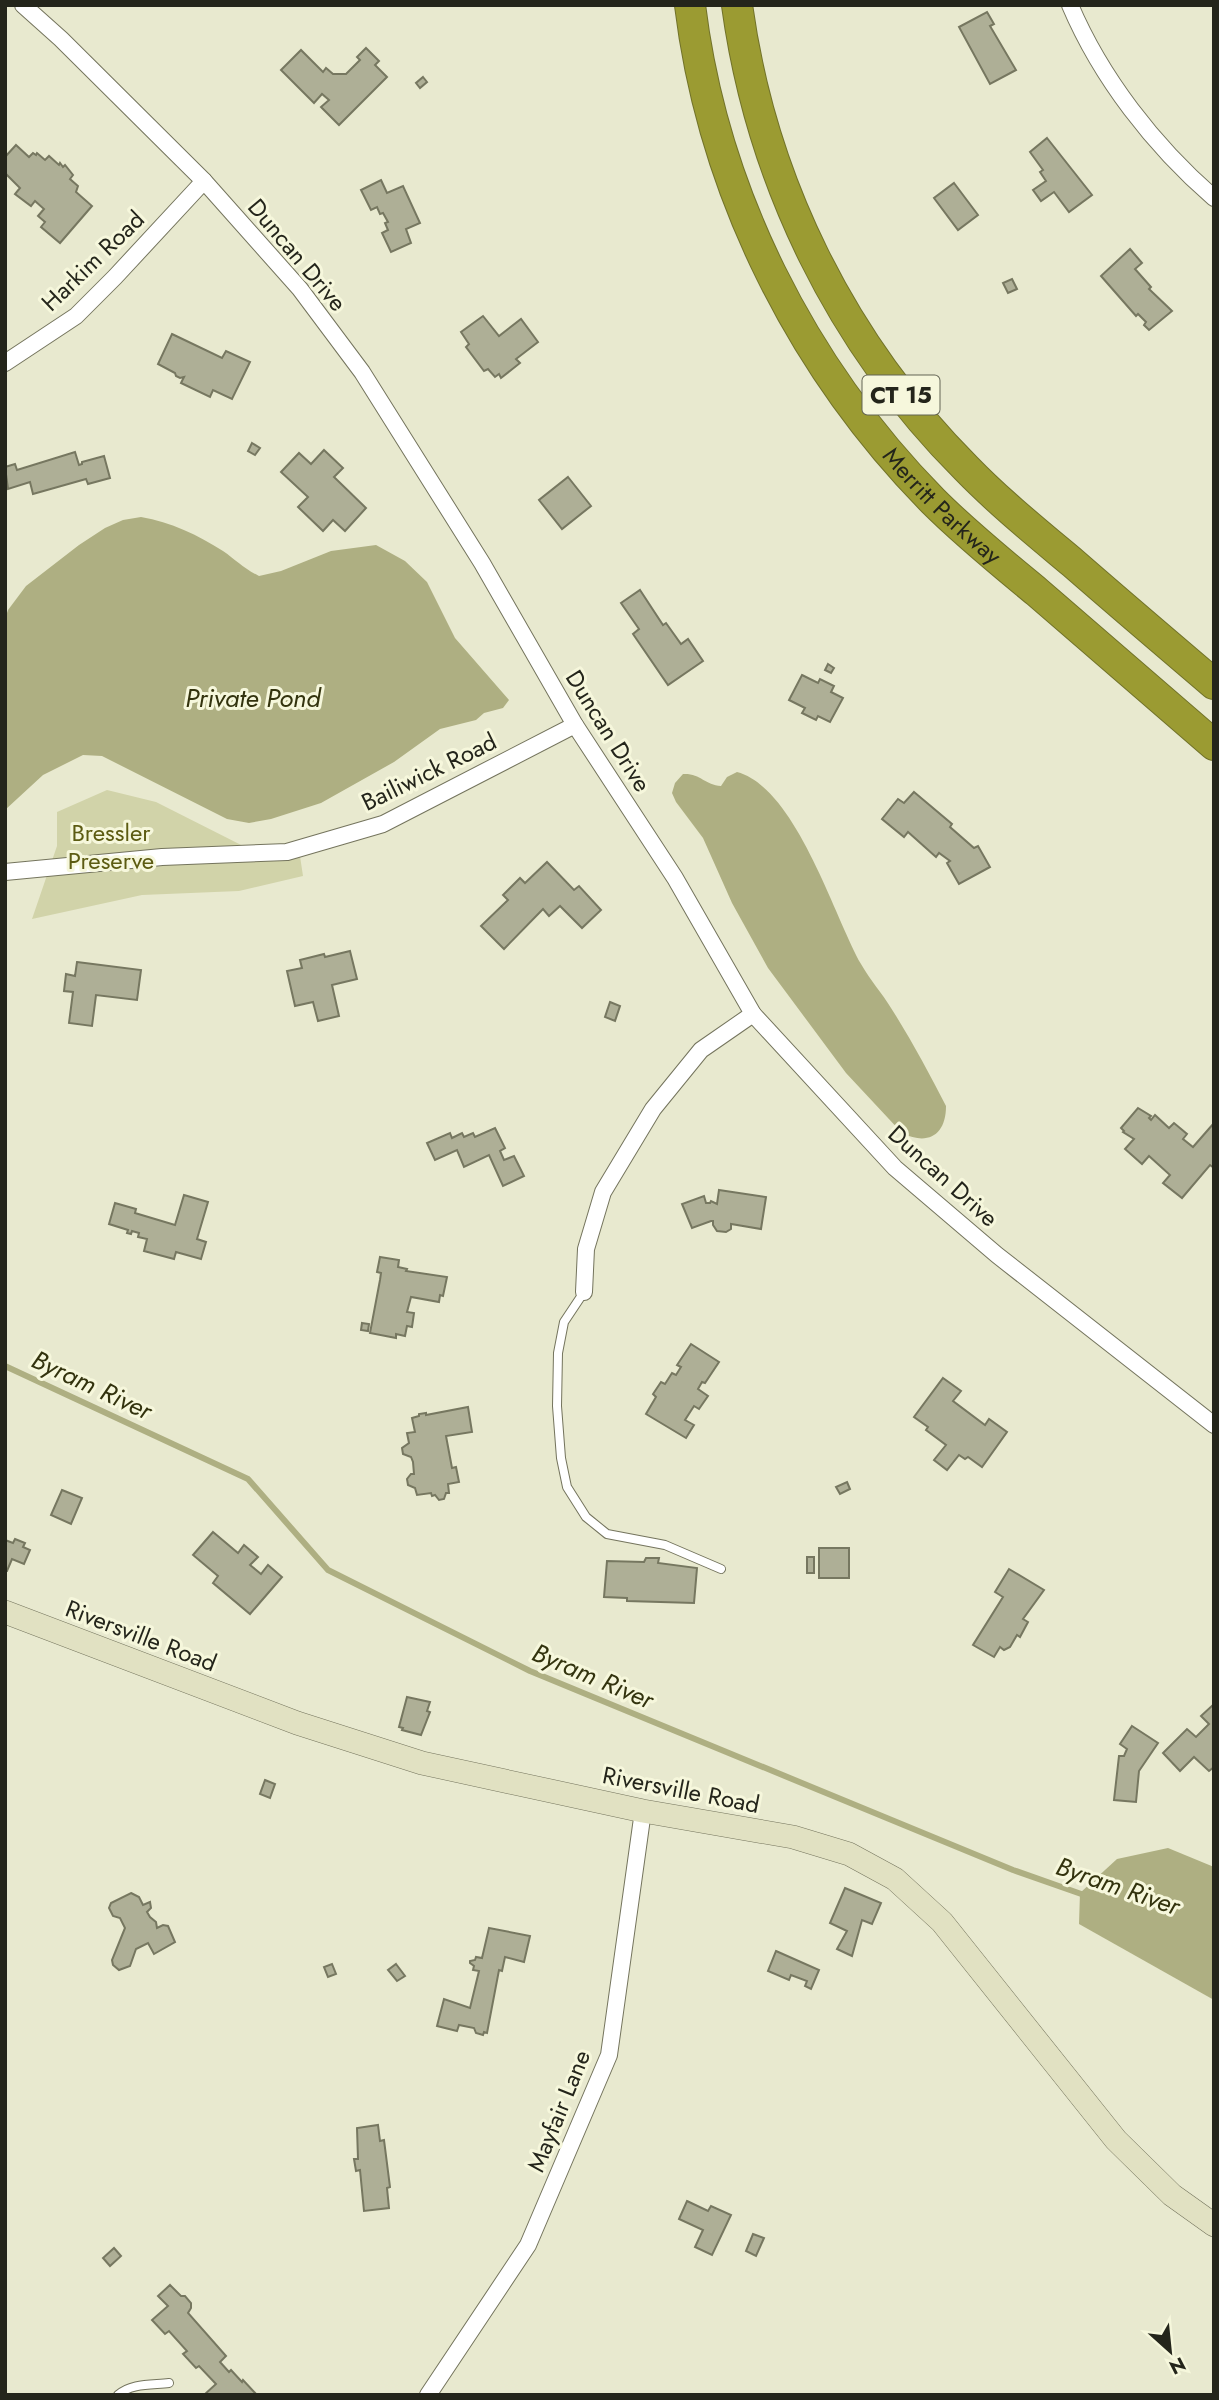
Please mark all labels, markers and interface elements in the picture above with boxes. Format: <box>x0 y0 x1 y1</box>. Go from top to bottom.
street label: Duncan Drive <box>240 191 355 319</box>
street label: Harkim Road <box>33 202 152 319</box>
road number: CT 15 <box>862 376 940 414</box>
street label: Merritt Parkway <box>875 439 1010 573</box>
street label: Duncan Drive <box>557 663 660 798</box>
water label: Private Pond <box>185 679 322 717</box>
street label: Bailiwick Road <box>355 724 502 819</box>
park label: Bressler Preserve <box>68 815 154 878</box>
street label: Duncan Drive <box>880 1117 1006 1235</box>
water label: Byram River <box>26 1341 160 1430</box>
street label: Riversville Road <box>61 1591 222 1680</box>
water label: Byram River <box>526 1633 661 1719</box>
street label: Riversville Road <box>600 1757 763 1822</box>
water label: Byram River <box>1051 1847 1186 1925</box>
street label: Mayfair Lane <box>518 2045 599 2177</box>
north arrow <box>1135 2316 1205 2386</box>
text: N <box>1165 2350 1190 2381</box>

